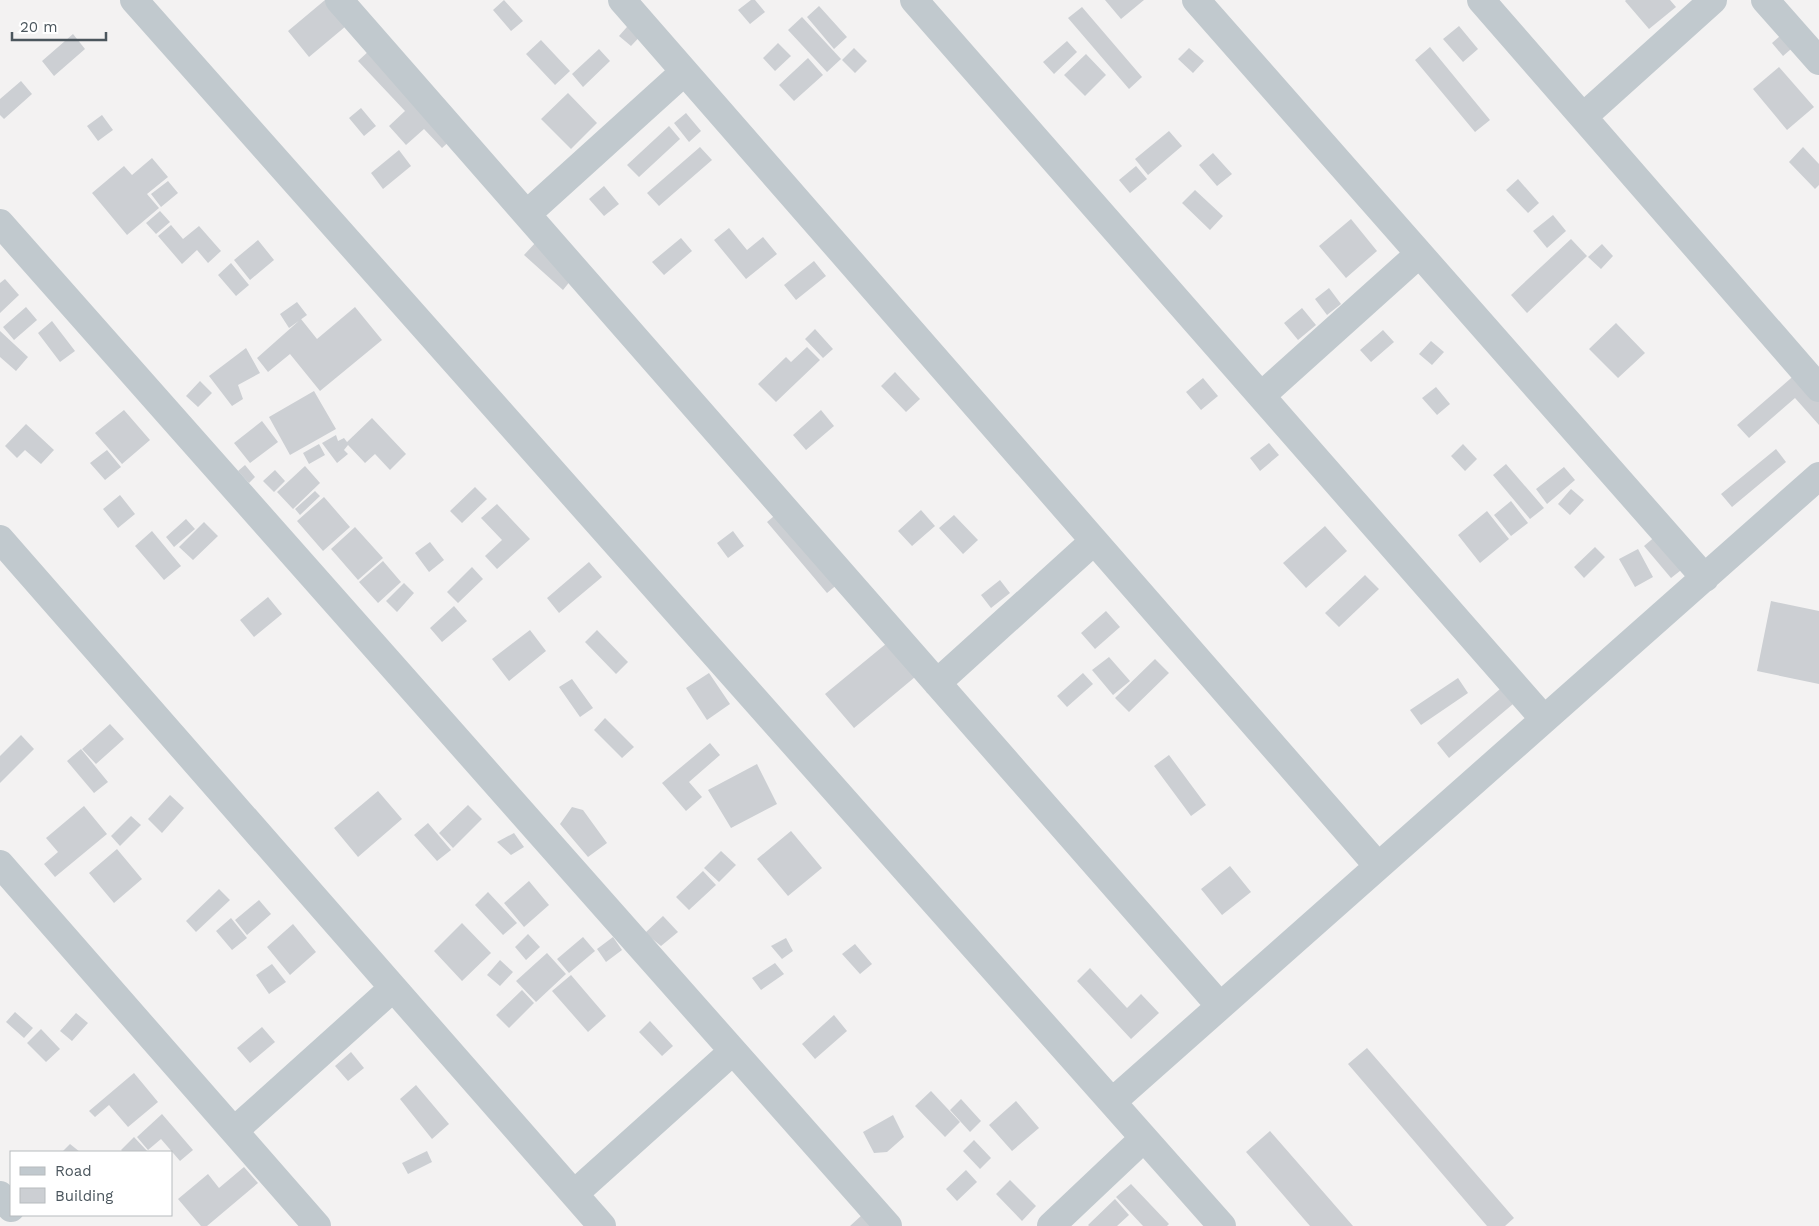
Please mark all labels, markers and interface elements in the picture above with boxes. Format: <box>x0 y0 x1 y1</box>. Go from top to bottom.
scale bar <box>12 10 106 42</box>
text: 20 m <box>20 18 58 36</box>
legend <box>10 1151 172 1216</box>
text: Road <box>55 1162 92 1180</box>
text: Building <box>55 1187 113 1205</box>

